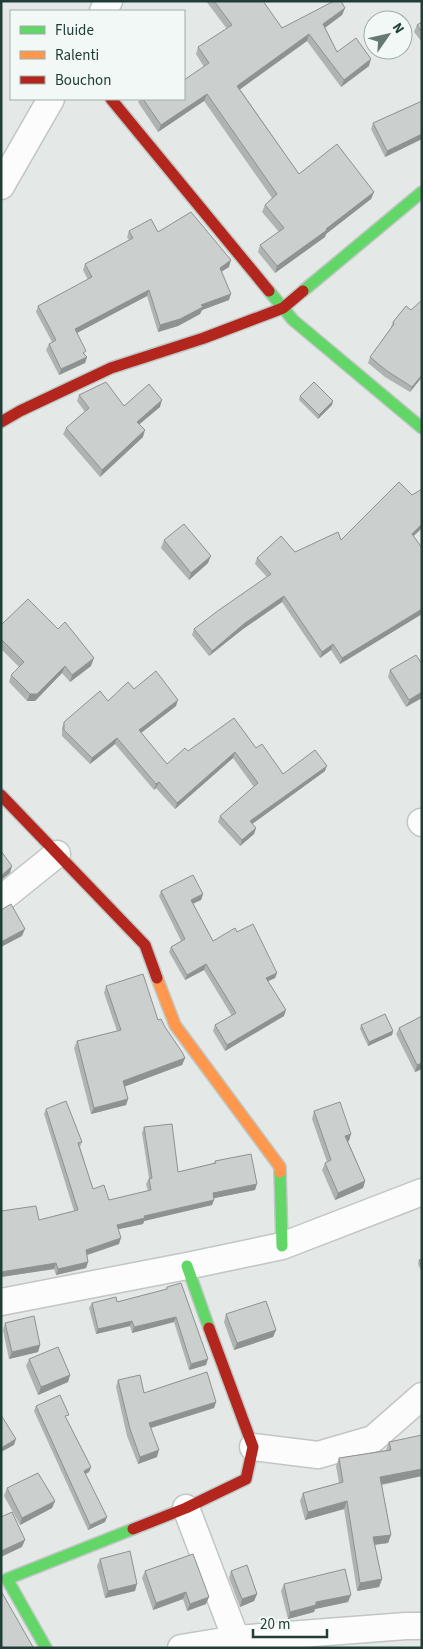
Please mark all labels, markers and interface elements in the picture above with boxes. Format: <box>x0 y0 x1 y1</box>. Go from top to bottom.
legend <box>10 10 185 100</box>
north arrow <box>363 10 413 60</box>
text: N <box>387 19 409 38</box>
text: Fluide <box>55 20 94 41</box>
text: Ralenti <box>55 45 99 66</box>
text: Bouchon <box>55 70 111 91</box>
scale bar <box>253 1606 327 1638</box>
text: 20 m <box>260 1614 290 1635</box>

